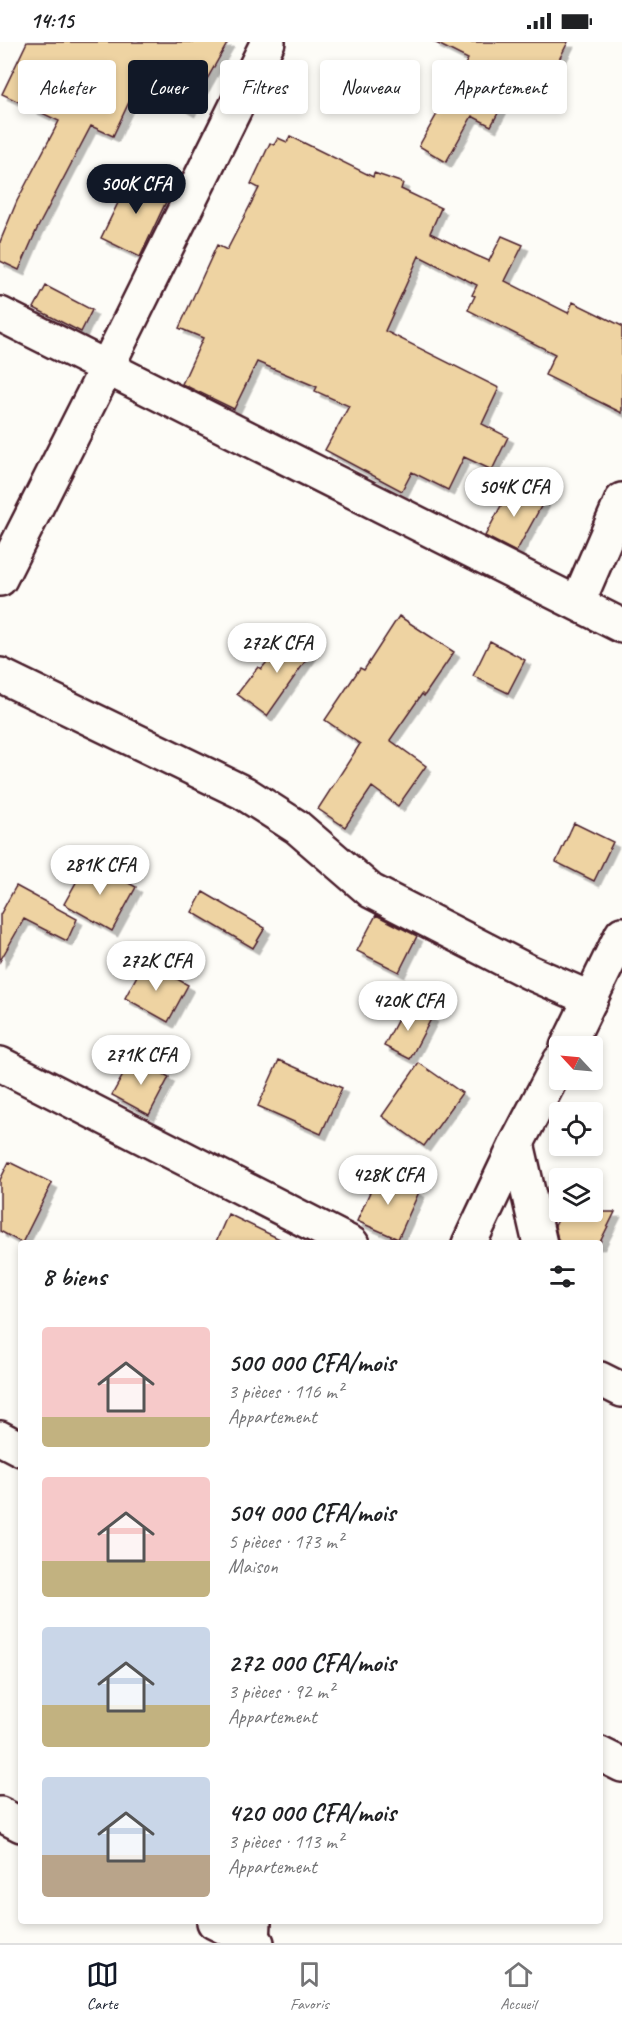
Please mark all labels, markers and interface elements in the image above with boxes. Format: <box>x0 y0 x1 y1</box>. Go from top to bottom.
text: 14:15 <box>30 7 74 35</box>
chip: Acheter <box>18 60 116 114</box>
chip: Louer <box>128 60 208 114</box>
chip: Filtres <box>220 60 308 114</box>
chip: Nouveau <box>320 60 420 114</box>
chip: Appartement <box>432 60 567 114</box>
pin: 500K CFA <box>74 164 198 215</box>
text: 500K CFA <box>101 171 171 196</box>
pin: 504K CFA <box>452 467 576 518</box>
text: 504K CFA <box>479 474 549 499</box>
pin: 272K CFA <box>215 623 339 674</box>
text: 272K CFA <box>242 630 312 655</box>
pin: 281K CFA <box>38 845 162 896</box>
text: 281K CFA <box>65 852 135 877</box>
pin: 272K CFA <box>94 941 218 992</box>
text: 272K CFA <box>121 948 191 973</box>
pin: 420K CFA <box>346 981 470 1032</box>
text: 420K CFA <box>373 988 443 1013</box>
pin: 271K CFA <box>79 1035 203 1086</box>
north arrow <box>549 1036 603 1090</box>
map controls <box>549 1036 603 1222</box>
text: 271K CFA <box>106 1042 176 1067</box>
button: locate <box>549 1102 603 1156</box>
pin: 428K CFA <box>326 1155 450 1206</box>
text: 428K CFA <box>353 1162 423 1187</box>
button: layers <box>549 1168 603 1222</box>
text: 8 biens <box>42 1260 106 1293</box>
icon: filters <box>546 1260 579 1293</box>
text: 500 000 CFA/mois <box>228 1346 395 1379</box>
icon: home <box>90 1351 162 1423</box>
text: 3 pièces · 116 m² <box>228 1379 343 1404</box>
text: Appartement <box>228 1404 317 1429</box>
text: 504 000 CFA/mois <box>228 1496 395 1529</box>
icon: home <box>90 1501 162 1573</box>
text: 5 pièces · 173 m² <box>228 1529 343 1554</box>
text: Maison <box>228 1554 278 1579</box>
text: 272 000 CFA/mois <box>228 1646 396 1679</box>
icon: home <box>90 1651 162 1723</box>
text: 3 pièces · 92 m² <box>228 1679 334 1704</box>
text: Appartement <box>228 1704 317 1729</box>
text: 420 000 CFA/mois <box>228 1796 396 1829</box>
icon: home <box>90 1801 162 1873</box>
text: 3 pièces · 113 m² <box>228 1829 343 1854</box>
text: Appartement <box>228 1854 317 1879</box>
tab: Carte <box>86 1958 119 2014</box>
tab: Favoris <box>290 1958 329 2014</box>
tab: Accueil <box>500 1958 536 2014</box>

